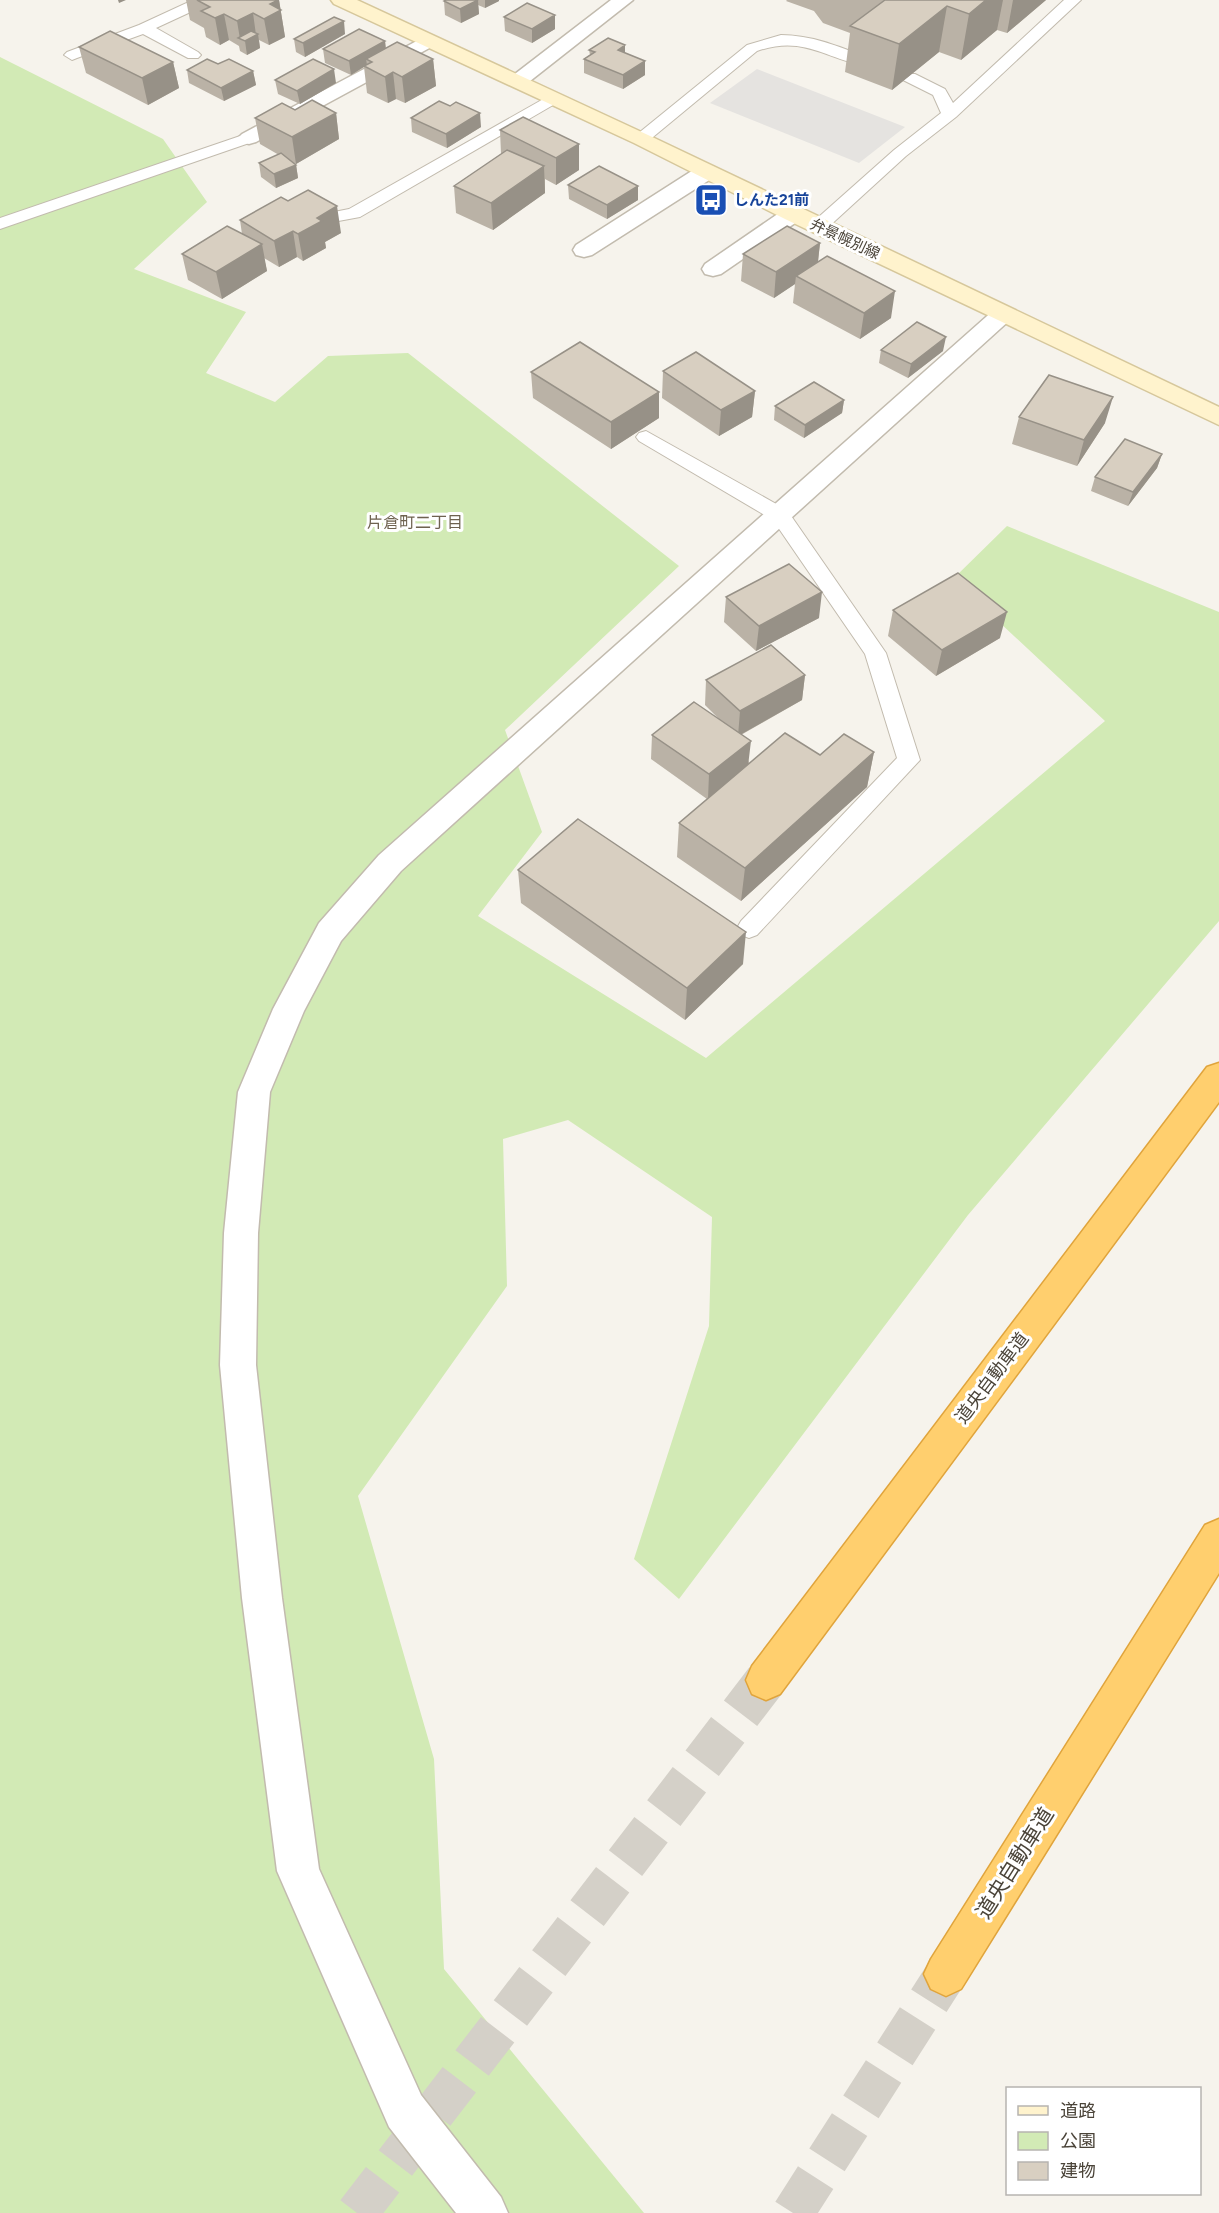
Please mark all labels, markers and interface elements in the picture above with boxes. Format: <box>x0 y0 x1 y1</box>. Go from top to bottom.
bus stop icon: しんた21前 <box>693 182 729 218</box>
place label: しんた21前 <box>734 191 809 209</box>
street label: 弁景幌別線 <box>807 215 883 263</box>
district label: 片倉町二丁目 <box>367 513 463 532</box>
street label: 道央自動車道 <box>951 1328 1033 1428</box>
street label: 道央自動車道 <box>971 1803 1059 1923</box>
legend <box>1006 2087 1201 2195</box>
text: 道路 <box>1060 2100 1096 2122</box>
text: 公園 <box>1060 2130 1096 2152</box>
text: 建物 <box>1060 2160 1096 2182</box>

